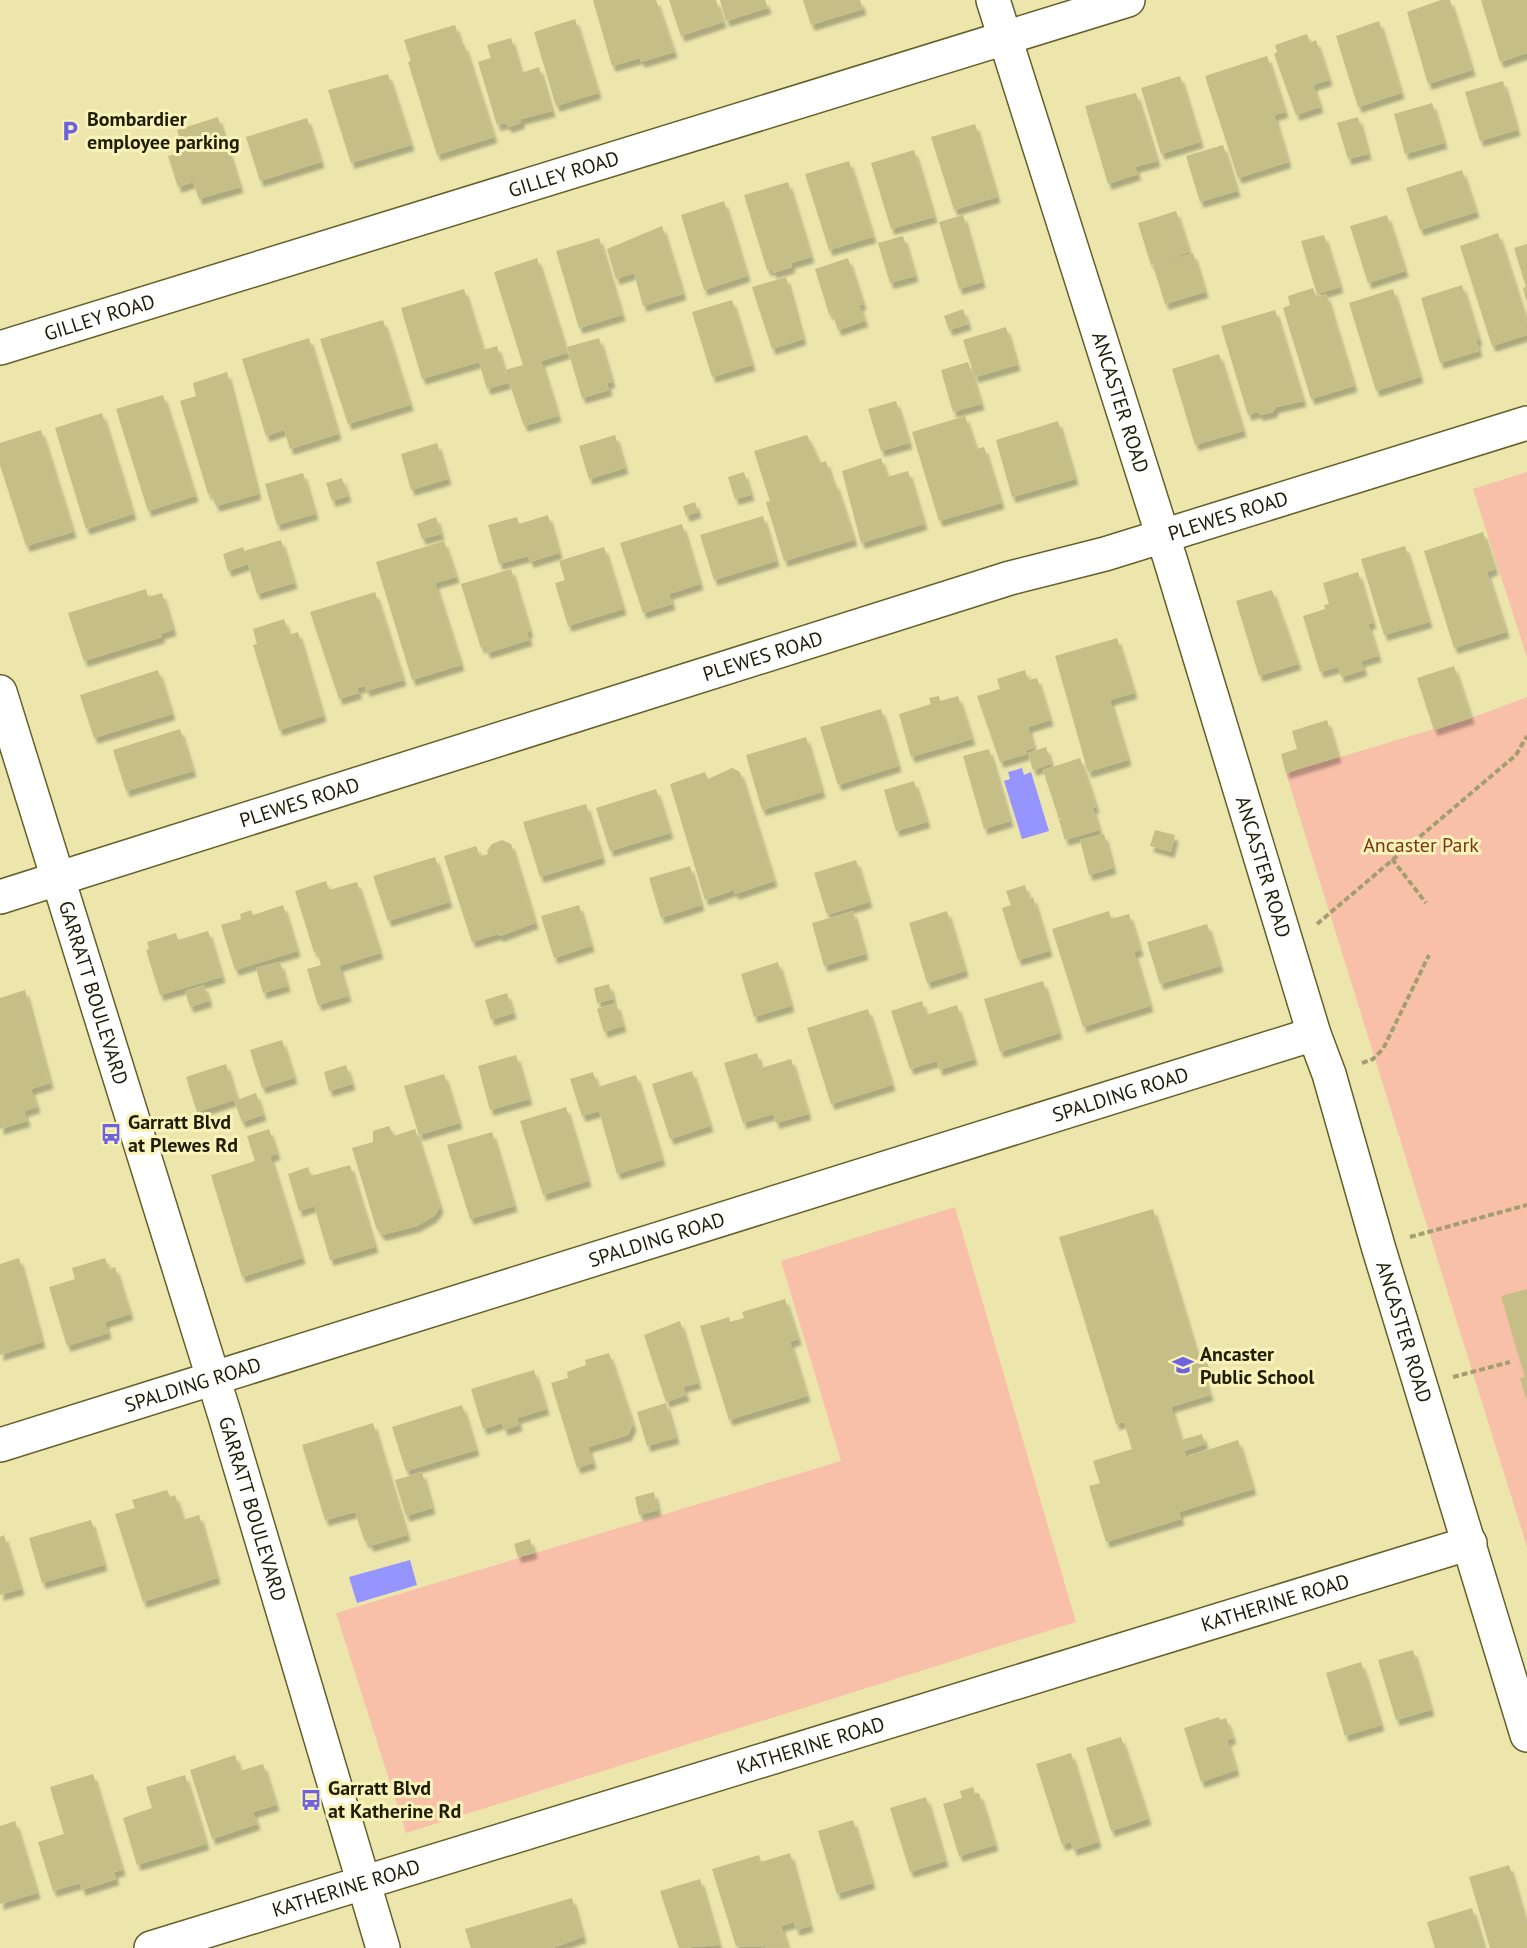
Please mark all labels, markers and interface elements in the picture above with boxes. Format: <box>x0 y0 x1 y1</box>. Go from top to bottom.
place label: Bombardier employee parking <box>87 106 240 155</box>
parking icon: Bombardier employee parking <box>58 119 82 143</box>
street label: GILLEY ROAD <box>505 145 622 203</box>
street label: GILLEY ROAD <box>41 288 158 347</box>
street label: ANCASTER ROAD <box>1086 329 1155 476</box>
street label: PLEWES ROAD <box>1165 485 1291 547</box>
street label: PLEWES ROAD <box>700 625 826 687</box>
street label: PLEWES ROAD <box>236 771 363 834</box>
street label: ANCASTER ROAD <box>1230 793 1297 941</box>
park label: Ancaster Park <box>1363 832 1479 858</box>
street label: GARRATT BOULEVARD <box>53 898 134 1088</box>
street label: SPALDING ROAD <box>1049 1061 1192 1128</box>
place label: Garratt Blvd at Plewes Rd <box>128 1109 238 1158</box>
bus stop icon: Garratt Blvd at Plewes Rd <box>99 1122 123 1146</box>
street label: SPALDING ROAD <box>585 1206 728 1273</box>
street label: ANCASTER ROAD <box>1370 1258 1438 1406</box>
place label: Ancaster Public School <box>1200 1341 1314 1390</box>
street label: SPALDING ROAD <box>121 1351 264 1418</box>
school or university icon: Ancaster Public School <box>1171 1353 1195 1377</box>
street label: GARRATT BOULEVARD <box>213 1413 292 1604</box>
street label: KATHERINE ROAD <box>1198 1568 1352 1638</box>
street label: KATHERINE ROAD <box>733 1711 888 1780</box>
place label: Garratt Blvd at Katherine Rd <box>328 1775 461 1824</box>
bus stop icon: Garratt Blvd at Katherine Rd <box>299 1788 323 1812</box>
street label: KATHERINE ROAD <box>269 1853 423 1923</box>

